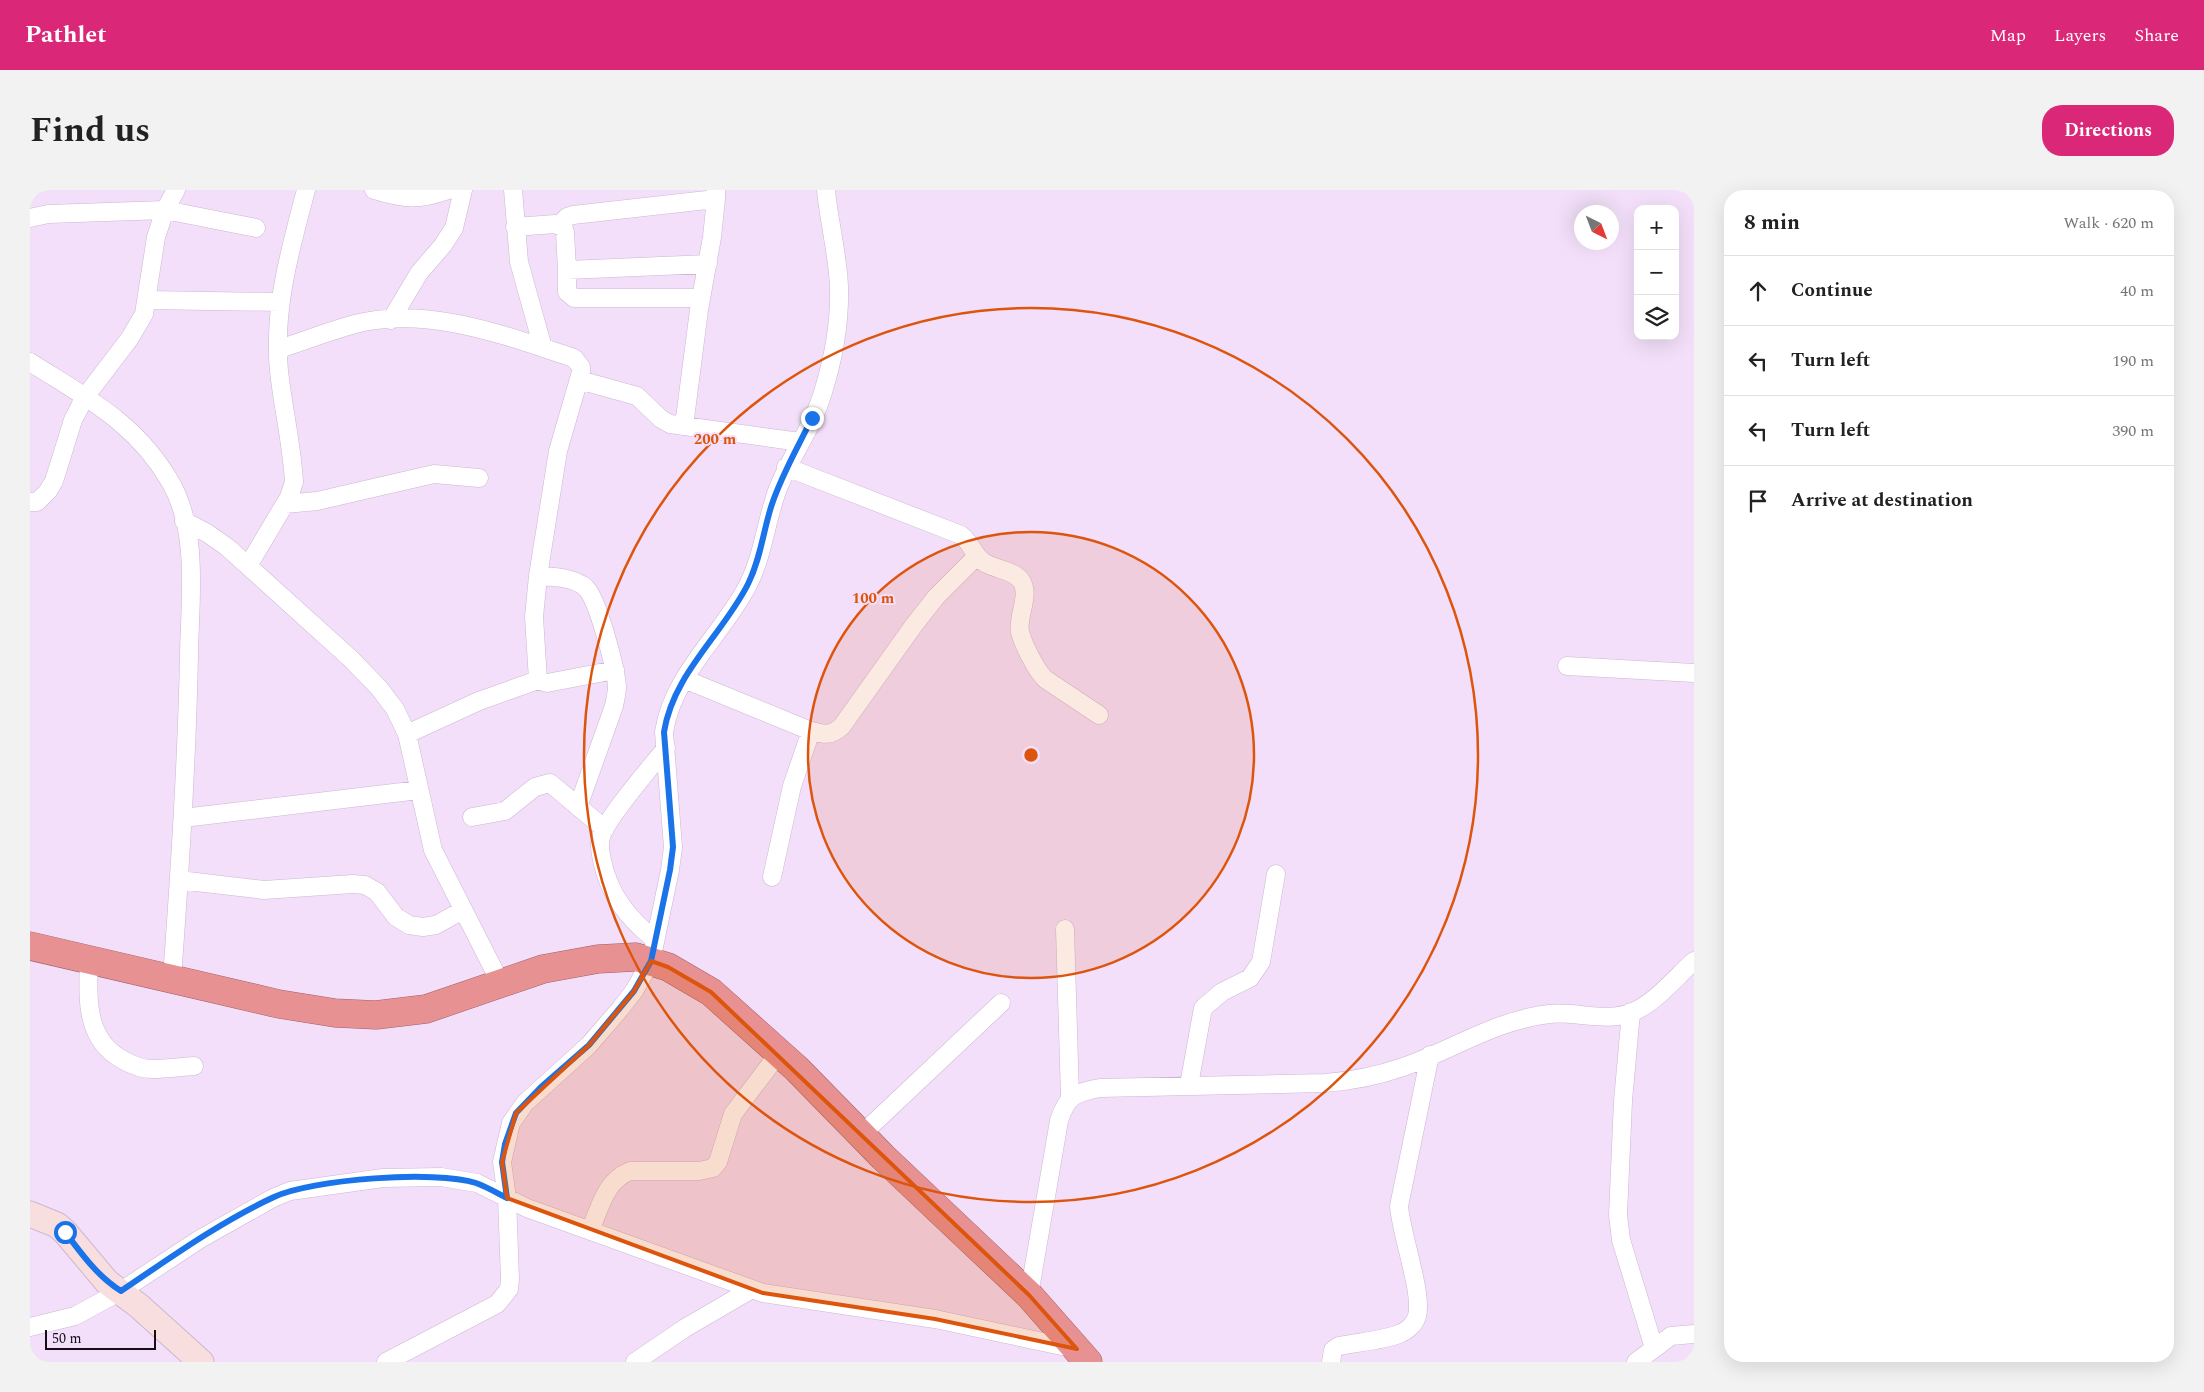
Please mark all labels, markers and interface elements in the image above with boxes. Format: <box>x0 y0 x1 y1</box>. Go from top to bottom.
text: Pathlet <box>25 17 107 53</box>
text: Map <box>1990 22 2026 49</box>
text: Layers <box>2054 22 2106 49</box>
text: Share <box>2134 22 2179 49</box>
text: Find us <box>30 104 150 157</box>
button: Directions <box>2042 105 2174 156</box>
north arrow <box>1574 205 1619 250</box>
map controls <box>1634 205 1679 340</box>
button: + <box>1634 205 1679 250</box>
text: 8 min <box>1744 207 1800 239</box>
text: Walk · 620 m <box>2063 211 2154 235</box>
button: − <box>1634 250 1679 295</box>
text: Continue <box>1791 276 1873 305</box>
icon: ahead <box>1744 277 1772 305</box>
text: 40 m <box>2120 279 2154 303</box>
button: layers <box>1634 295 1679 340</box>
text: Turn left <box>1791 346 1870 375</box>
icon: left <box>1744 347 1772 375</box>
text: 190 m <box>2112 349 2154 373</box>
route end <box>801 407 824 430</box>
text: Turn left <box>1791 416 1870 445</box>
icon: left <box>1744 417 1772 445</box>
text: 390 m <box>2112 419 2154 443</box>
text: 200 m <box>694 428 737 451</box>
text: Arrive at destination <box>1791 486 1973 515</box>
icon: arrive <box>1744 487 1772 515</box>
text: 100 m <box>852 587 895 610</box>
centre of rings <box>1022 746 1040 764</box>
route start <box>54 1221 77 1244</box>
scale bar <box>45 1327 156 1350</box>
text: 50 m <box>52 1328 82 1349</box>

